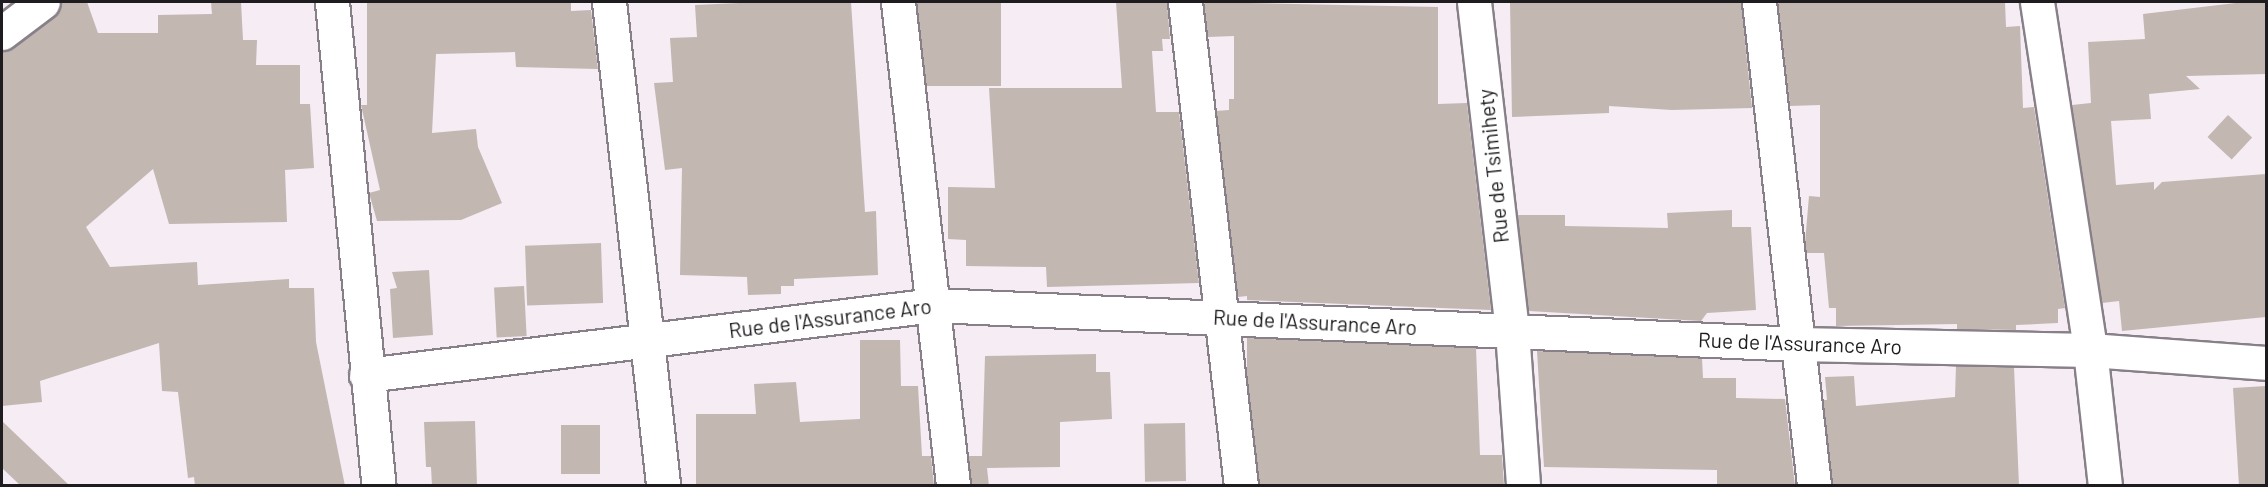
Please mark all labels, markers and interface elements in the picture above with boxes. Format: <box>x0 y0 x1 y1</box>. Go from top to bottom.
street label: Rue de Tsimihety <box>1472 88 1514 244</box>
street label: Rue de l'Assurance Aro <box>727 293 933 343</box>
street label: Rue de l'Assurance Aro <box>1212 304 1418 340</box>
street label: Rue de l'Assurance Aro <box>1698 327 1902 359</box>

